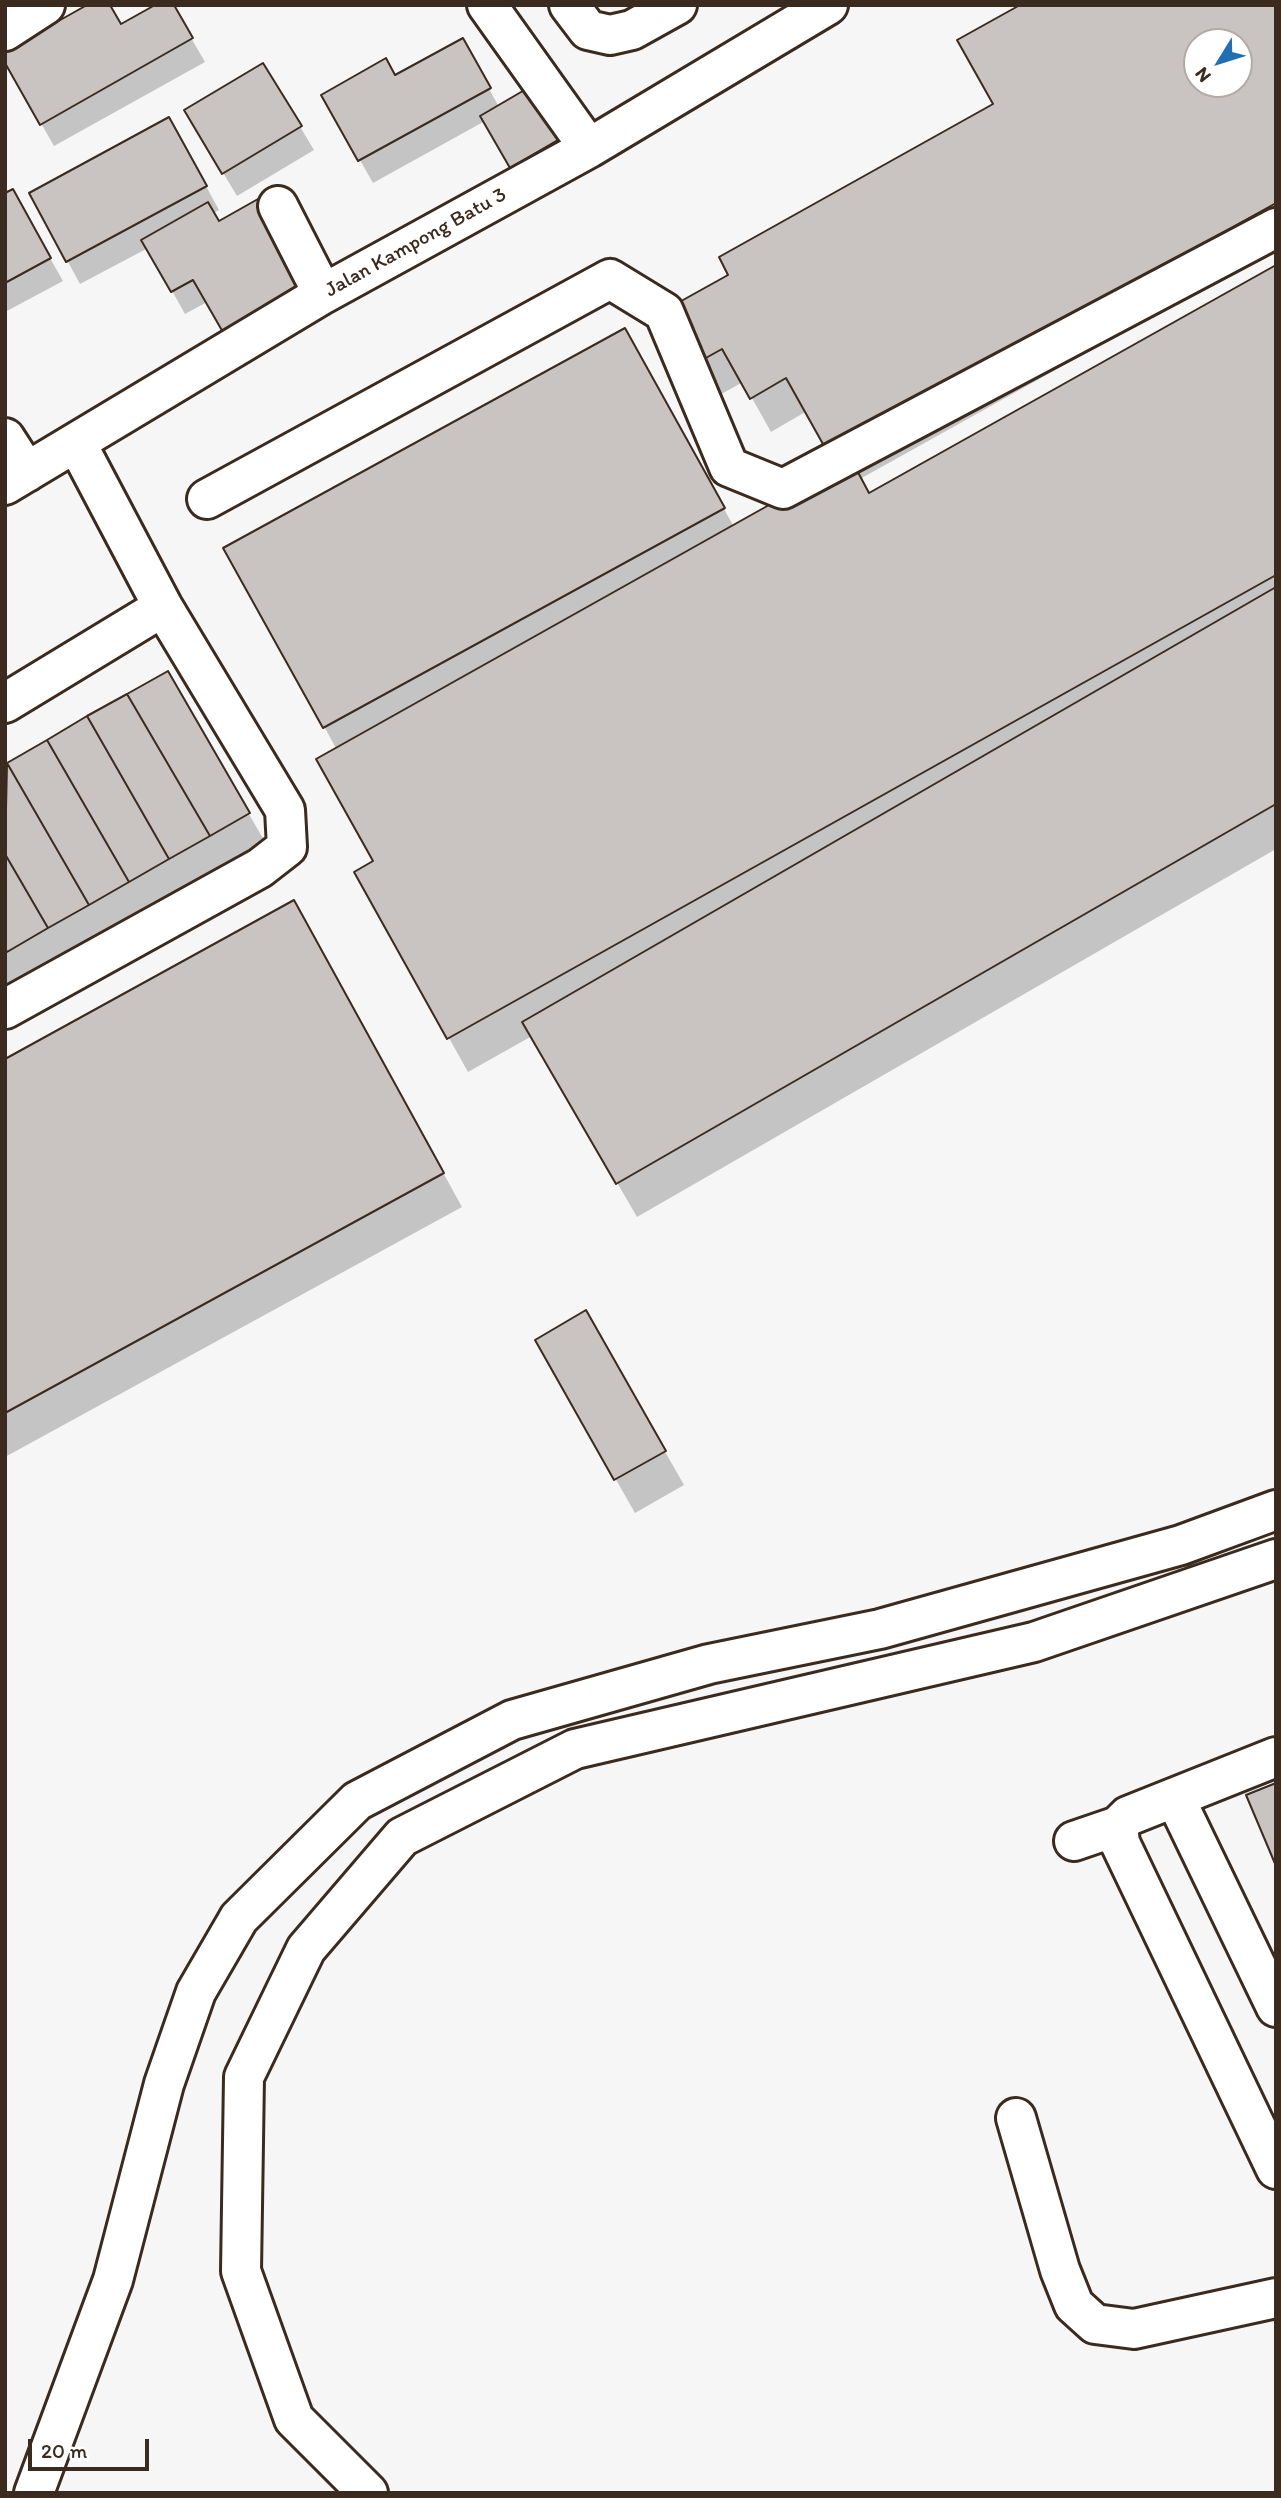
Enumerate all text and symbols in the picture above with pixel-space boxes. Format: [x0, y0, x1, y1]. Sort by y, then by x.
north arrow [1183, 28, 1253, 98]
text: N [1190, 63, 1216, 87]
street label: Jalan Kampong Batu 3 [321, 183, 511, 303]
scale bar [32, 2424, 152, 2468]
text: 20 m [41, 2438, 87, 2463]

